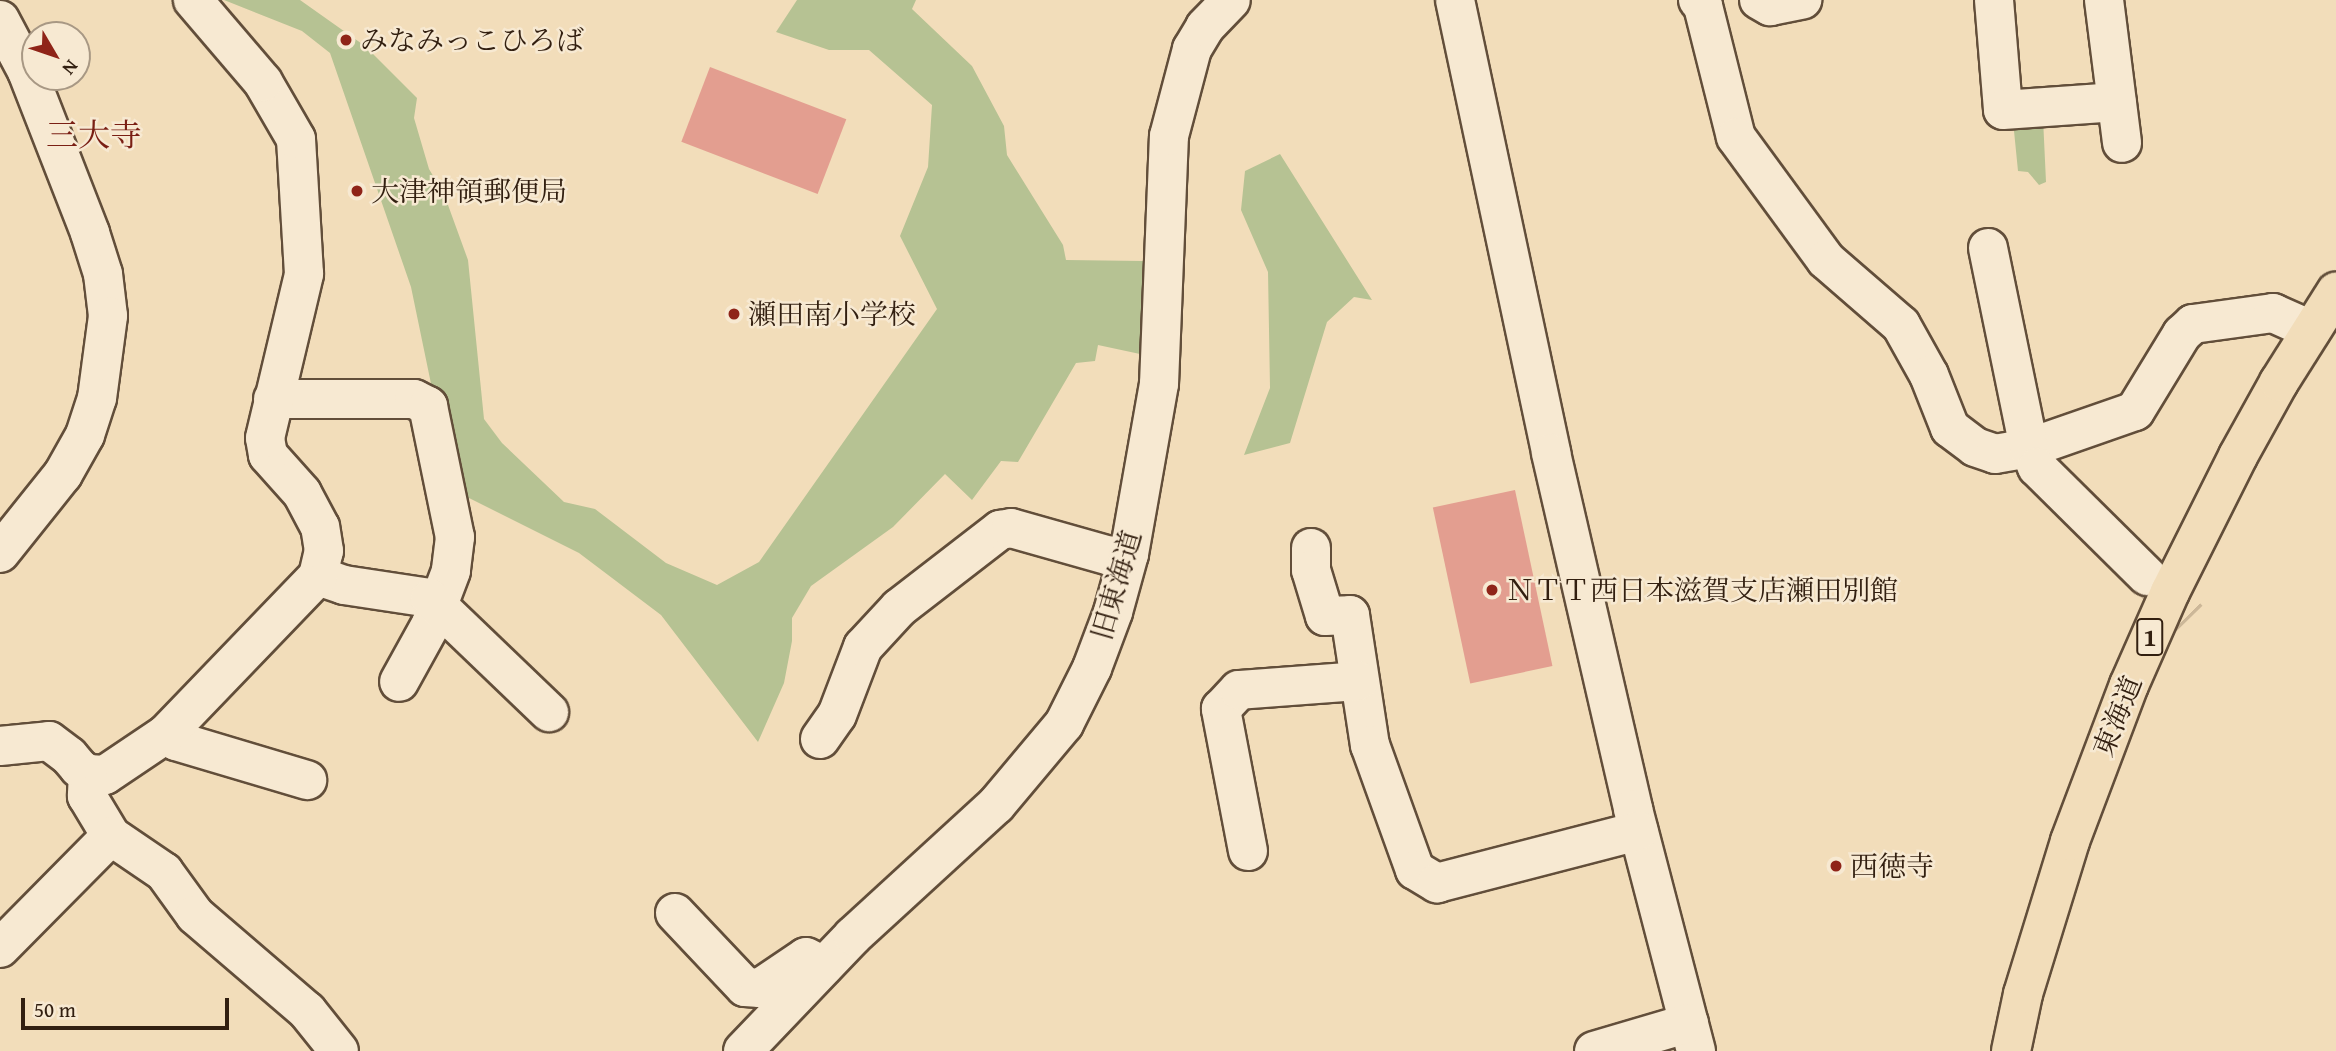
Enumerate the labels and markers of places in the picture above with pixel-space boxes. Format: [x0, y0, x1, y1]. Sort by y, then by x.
place label: みなみっこひろば [360, 23, 584, 57]
marker: みなみっこひろば [338, 32, 354, 48]
place label: 大津神領郵便局 [371, 174, 567, 208]
marker: 大津神領郵便局 [349, 183, 365, 199]
place label: 瀬田南小学校 [748, 297, 916, 331]
marker: 瀬田南小学校 [726, 306, 742, 322]
place label: ＮＴＴ西日本滋賀支店瀬田別館 [1506, 573, 1898, 607]
marker: ＮＴＴ西日本滋賀支店瀬田別館 [1484, 582, 1500, 598]
place label: 西徳寺 [1850, 849, 1934, 883]
marker: 西徳寺 [1828, 858, 1844, 874]

